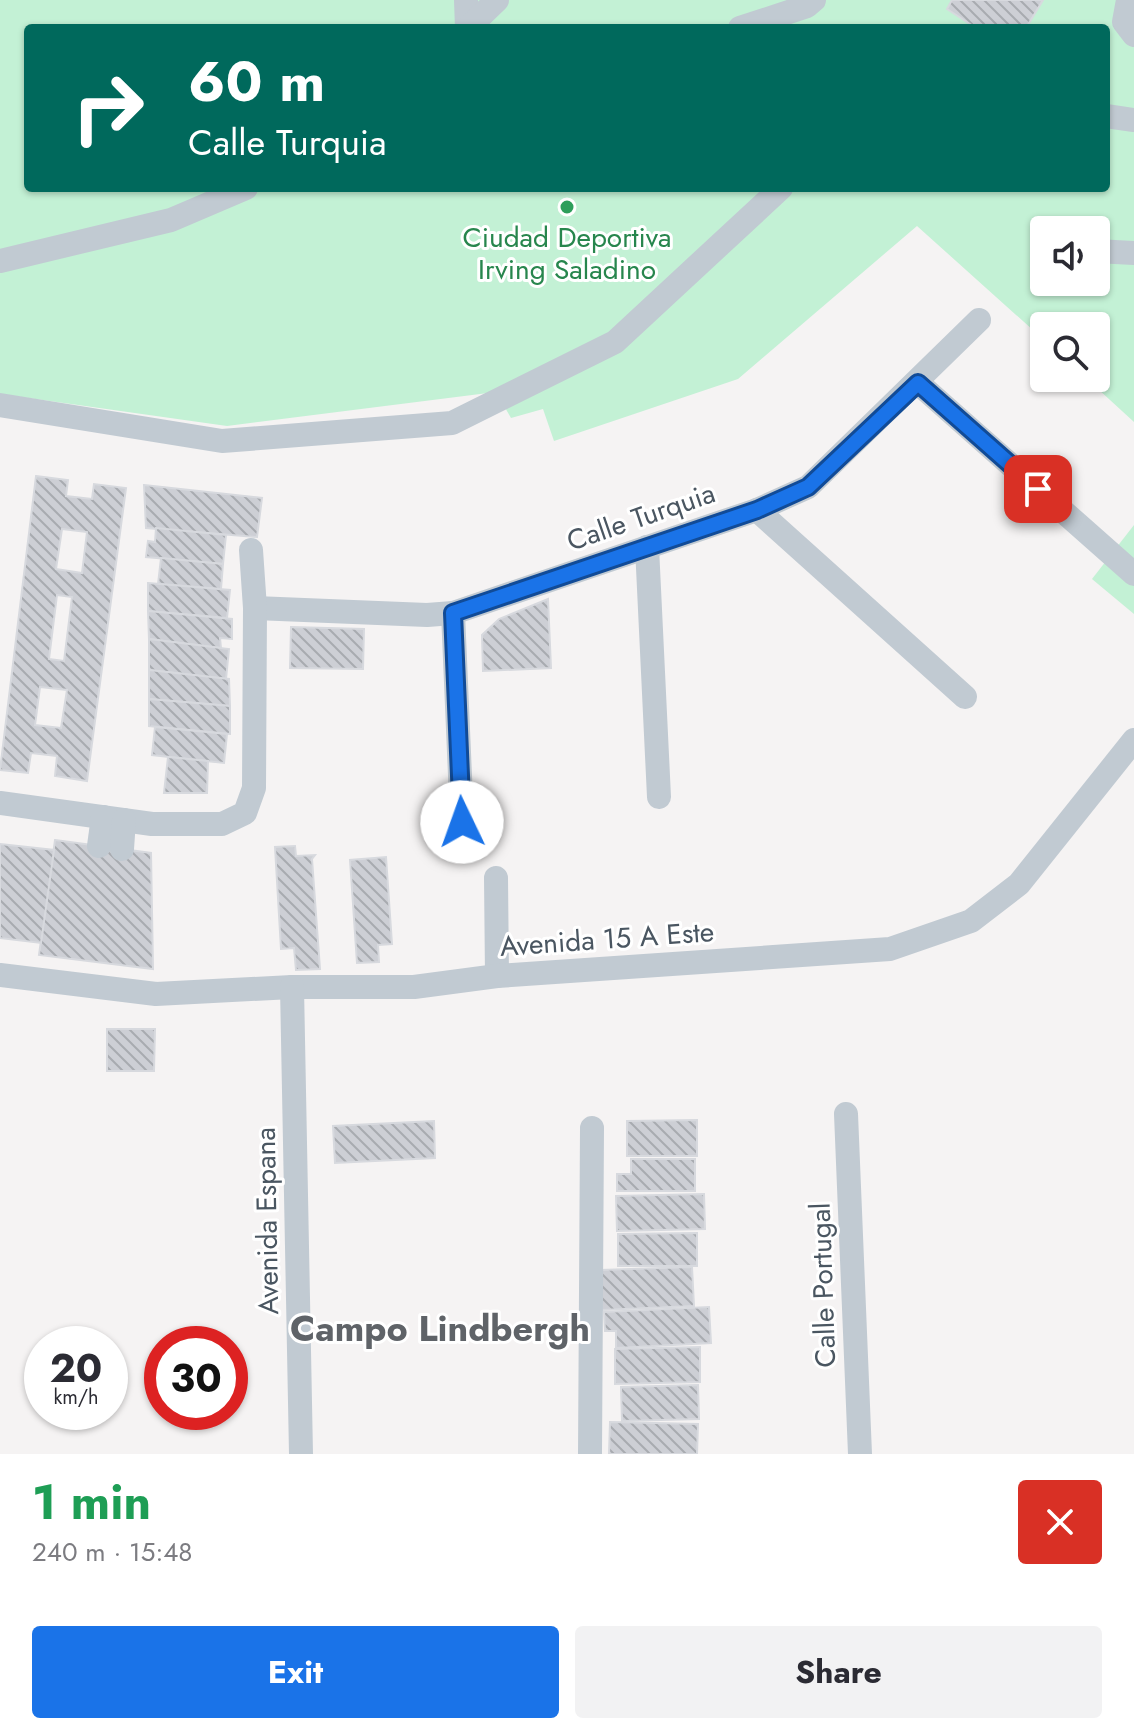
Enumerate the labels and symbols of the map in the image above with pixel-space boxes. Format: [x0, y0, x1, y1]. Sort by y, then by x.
marker: Ciudad Deportiva Irving Saladino [558, 198, 576, 216]
place label: Ciudad Deportiva Irving Saladino [462, 217, 672, 290]
pin [1004, 455, 1072, 523]
street label: Calle Turquia [561, 472, 721, 562]
position arrow [420, 780, 504, 864]
street label: Avenida 15 A Este [498, 911, 716, 967]
street label: Avenida Espana [245, 1127, 289, 1315]
street label: Calle Portugal [800, 1202, 846, 1368]
district label: Campo Lindbergh [290, 1302, 590, 1354]
speed limit sign: 30 [144, 1326, 248, 1430]

